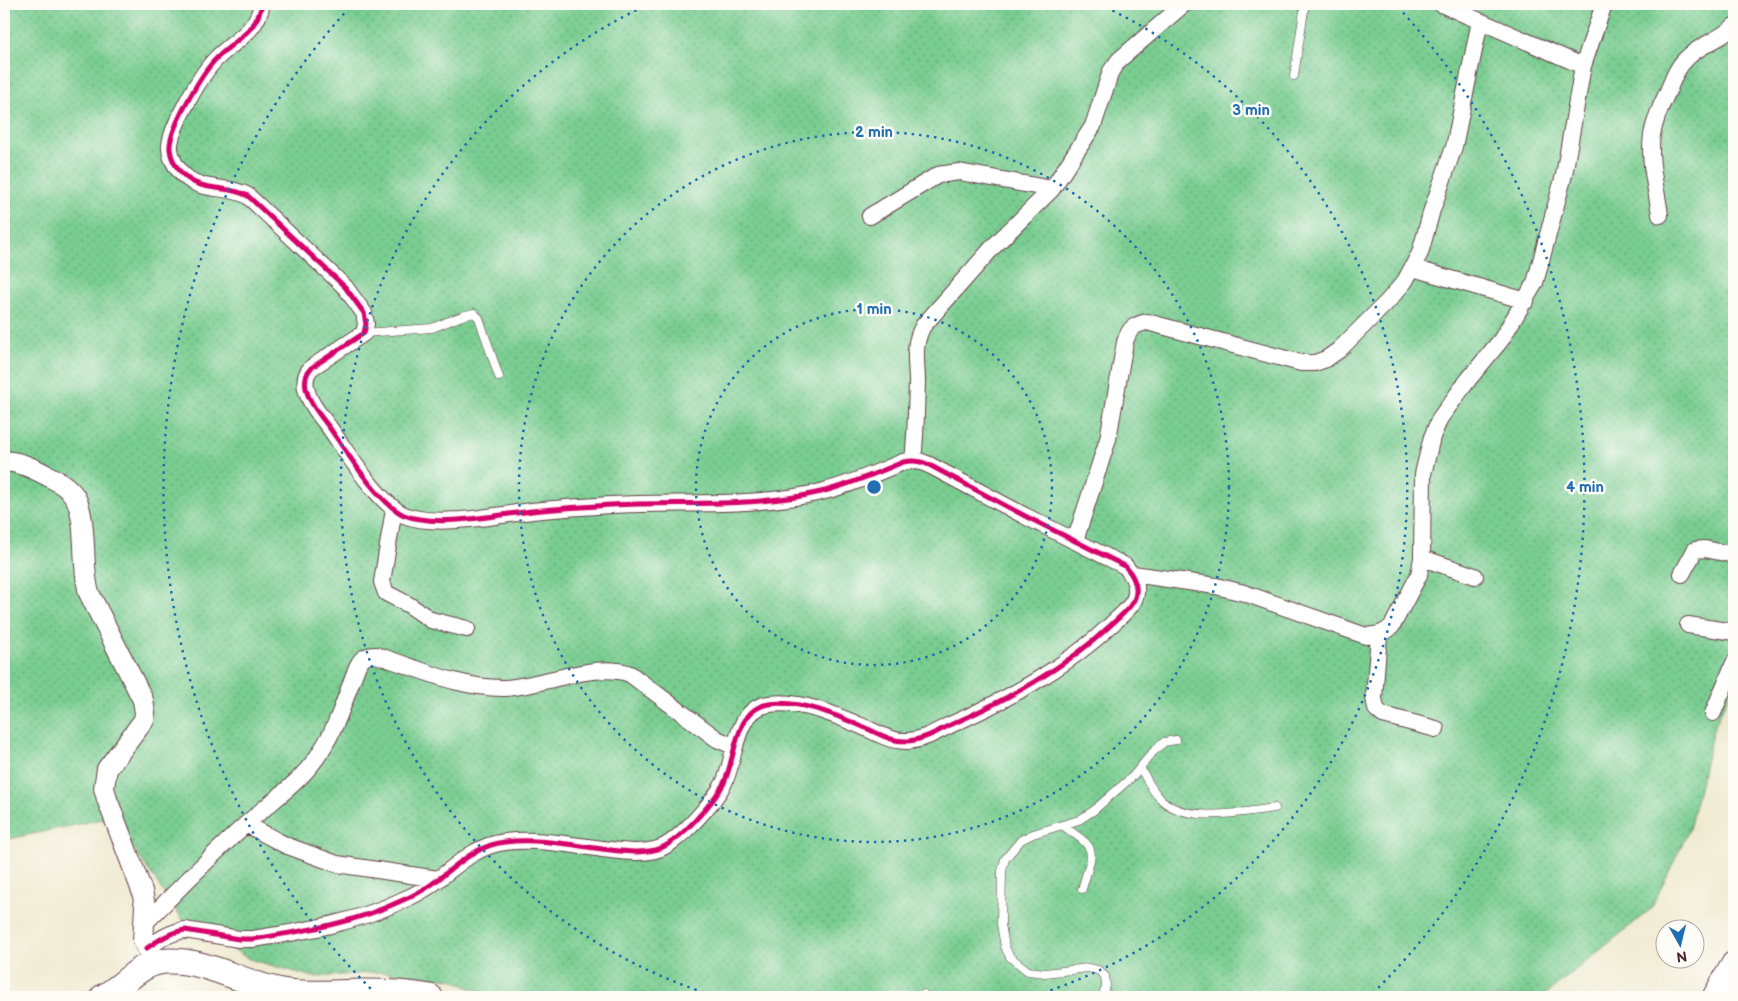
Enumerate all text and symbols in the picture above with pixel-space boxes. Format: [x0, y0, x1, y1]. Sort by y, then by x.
text: 3 min [1232, 101, 1270, 120]
text: 2 min [855, 123, 893, 142]
text: 1 min [856, 300, 892, 319]
centre of rings [865, 478, 883, 496]
text: 4 min [1566, 478, 1604, 497]
north arrow [1656, 918, 1706, 968]
text: N [1675, 947, 1688, 966]

